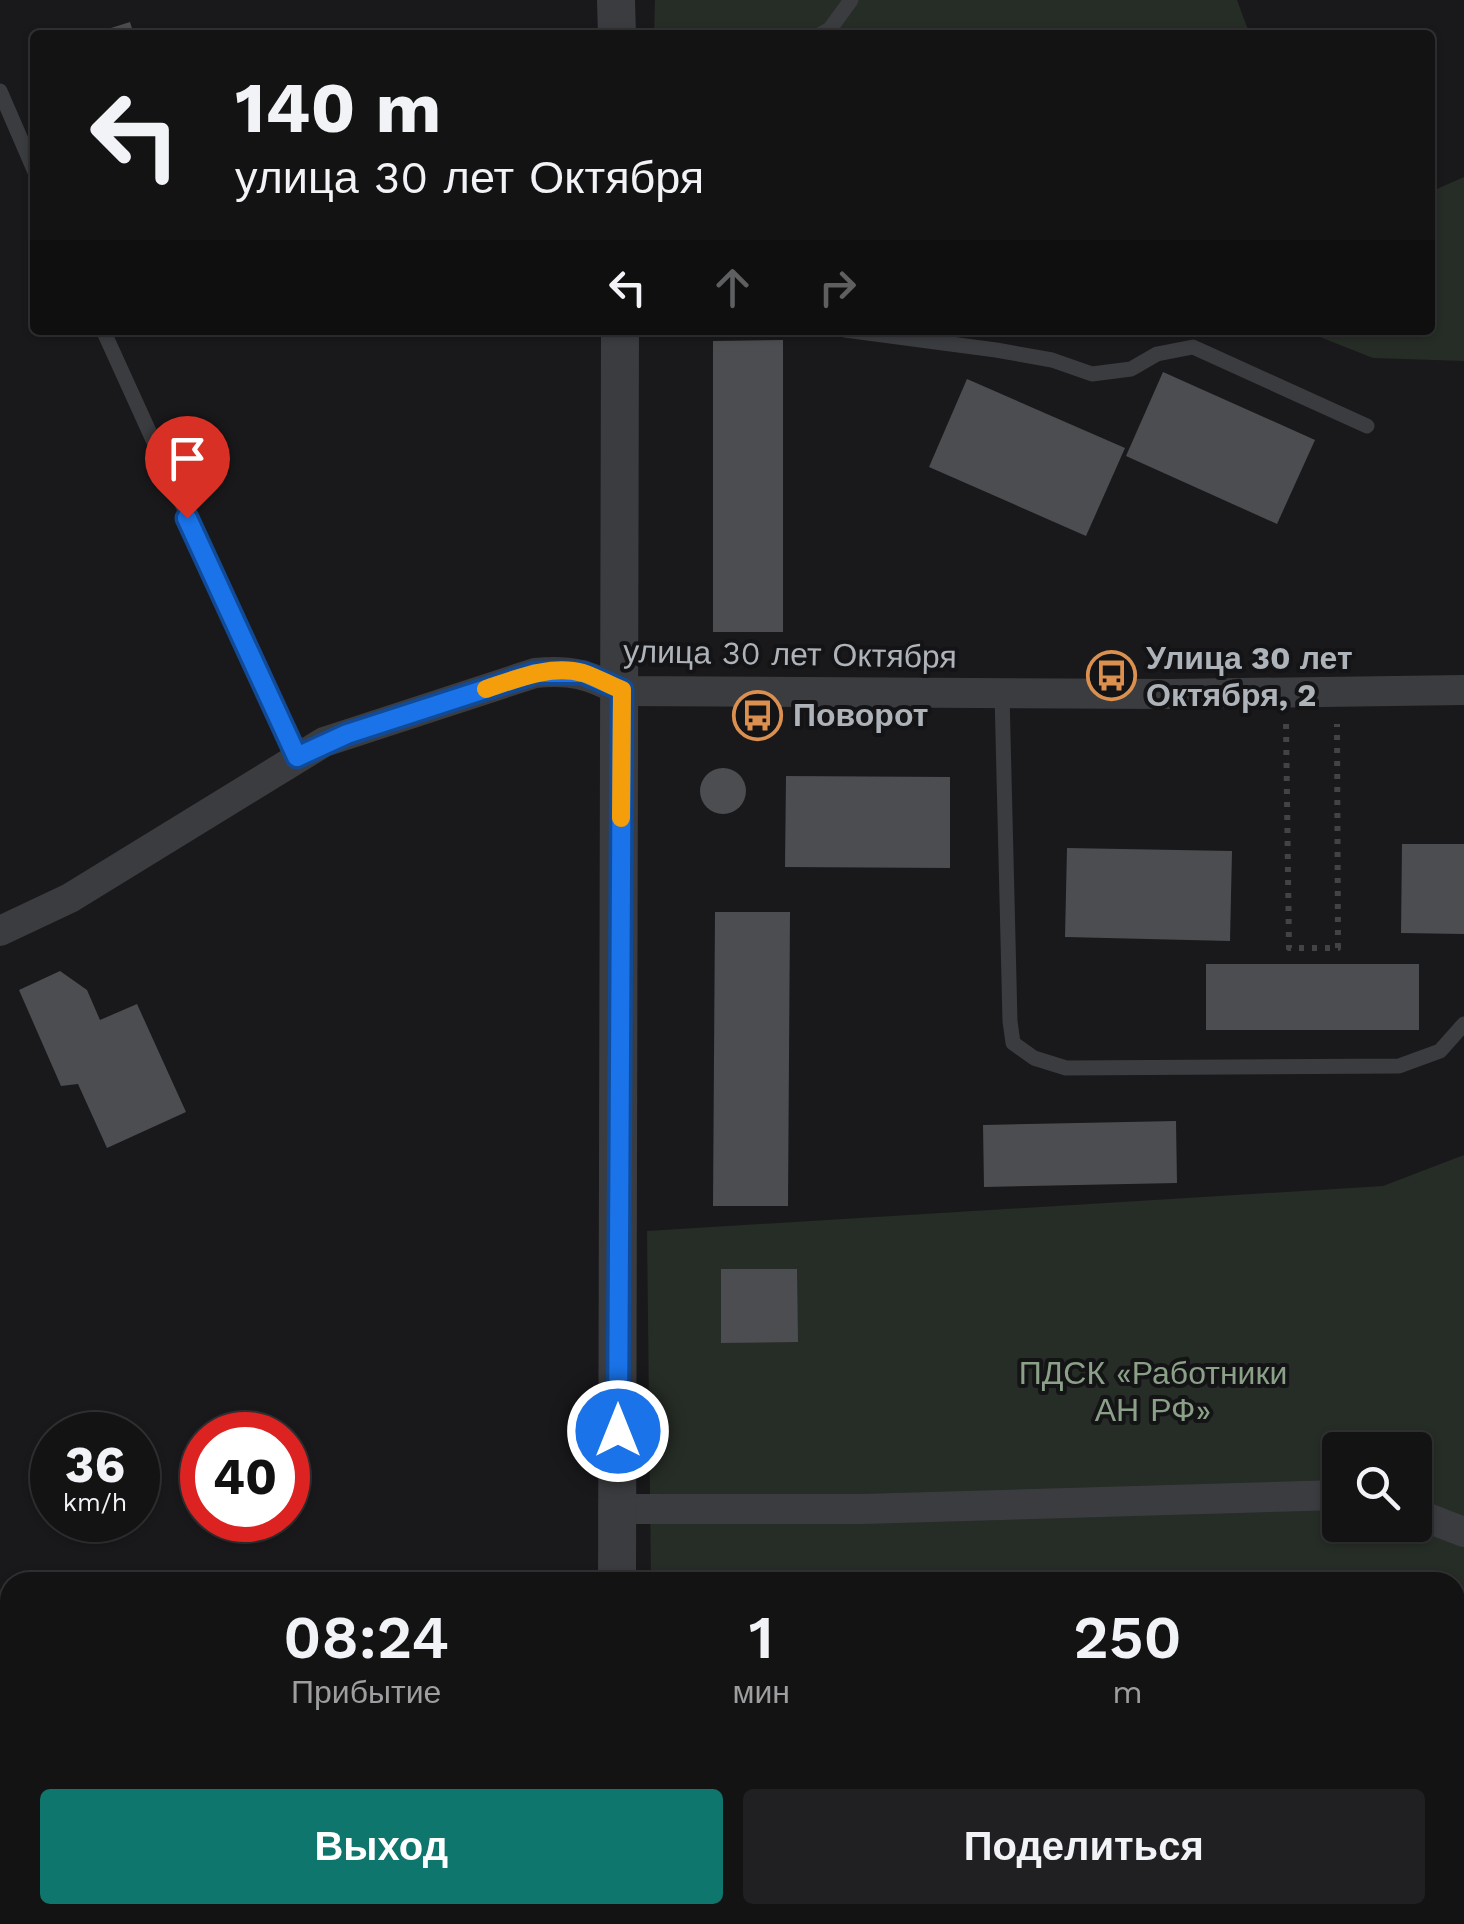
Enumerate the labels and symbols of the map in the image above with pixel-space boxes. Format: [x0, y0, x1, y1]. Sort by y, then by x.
pin [145, 416, 230, 519]
street label: улица 30 лет Октября [623, 632, 957, 676]
place label: Улица 30 лет Октября, 2 [1146, 639, 1353, 714]
bus stop icon: Улица 30 лет Октября, 2 [1085, 650, 1137, 702]
bus stop icon: Поворот [732, 689, 784, 741]
place label: Поворот [793, 696, 928, 734]
park label: ПДСК «Работники АН РФ» [1019, 1354, 1287, 1429]
position arrow [566, 1379, 670, 1483]
speed limit sign: 40 [180, 1412, 310, 1542]

